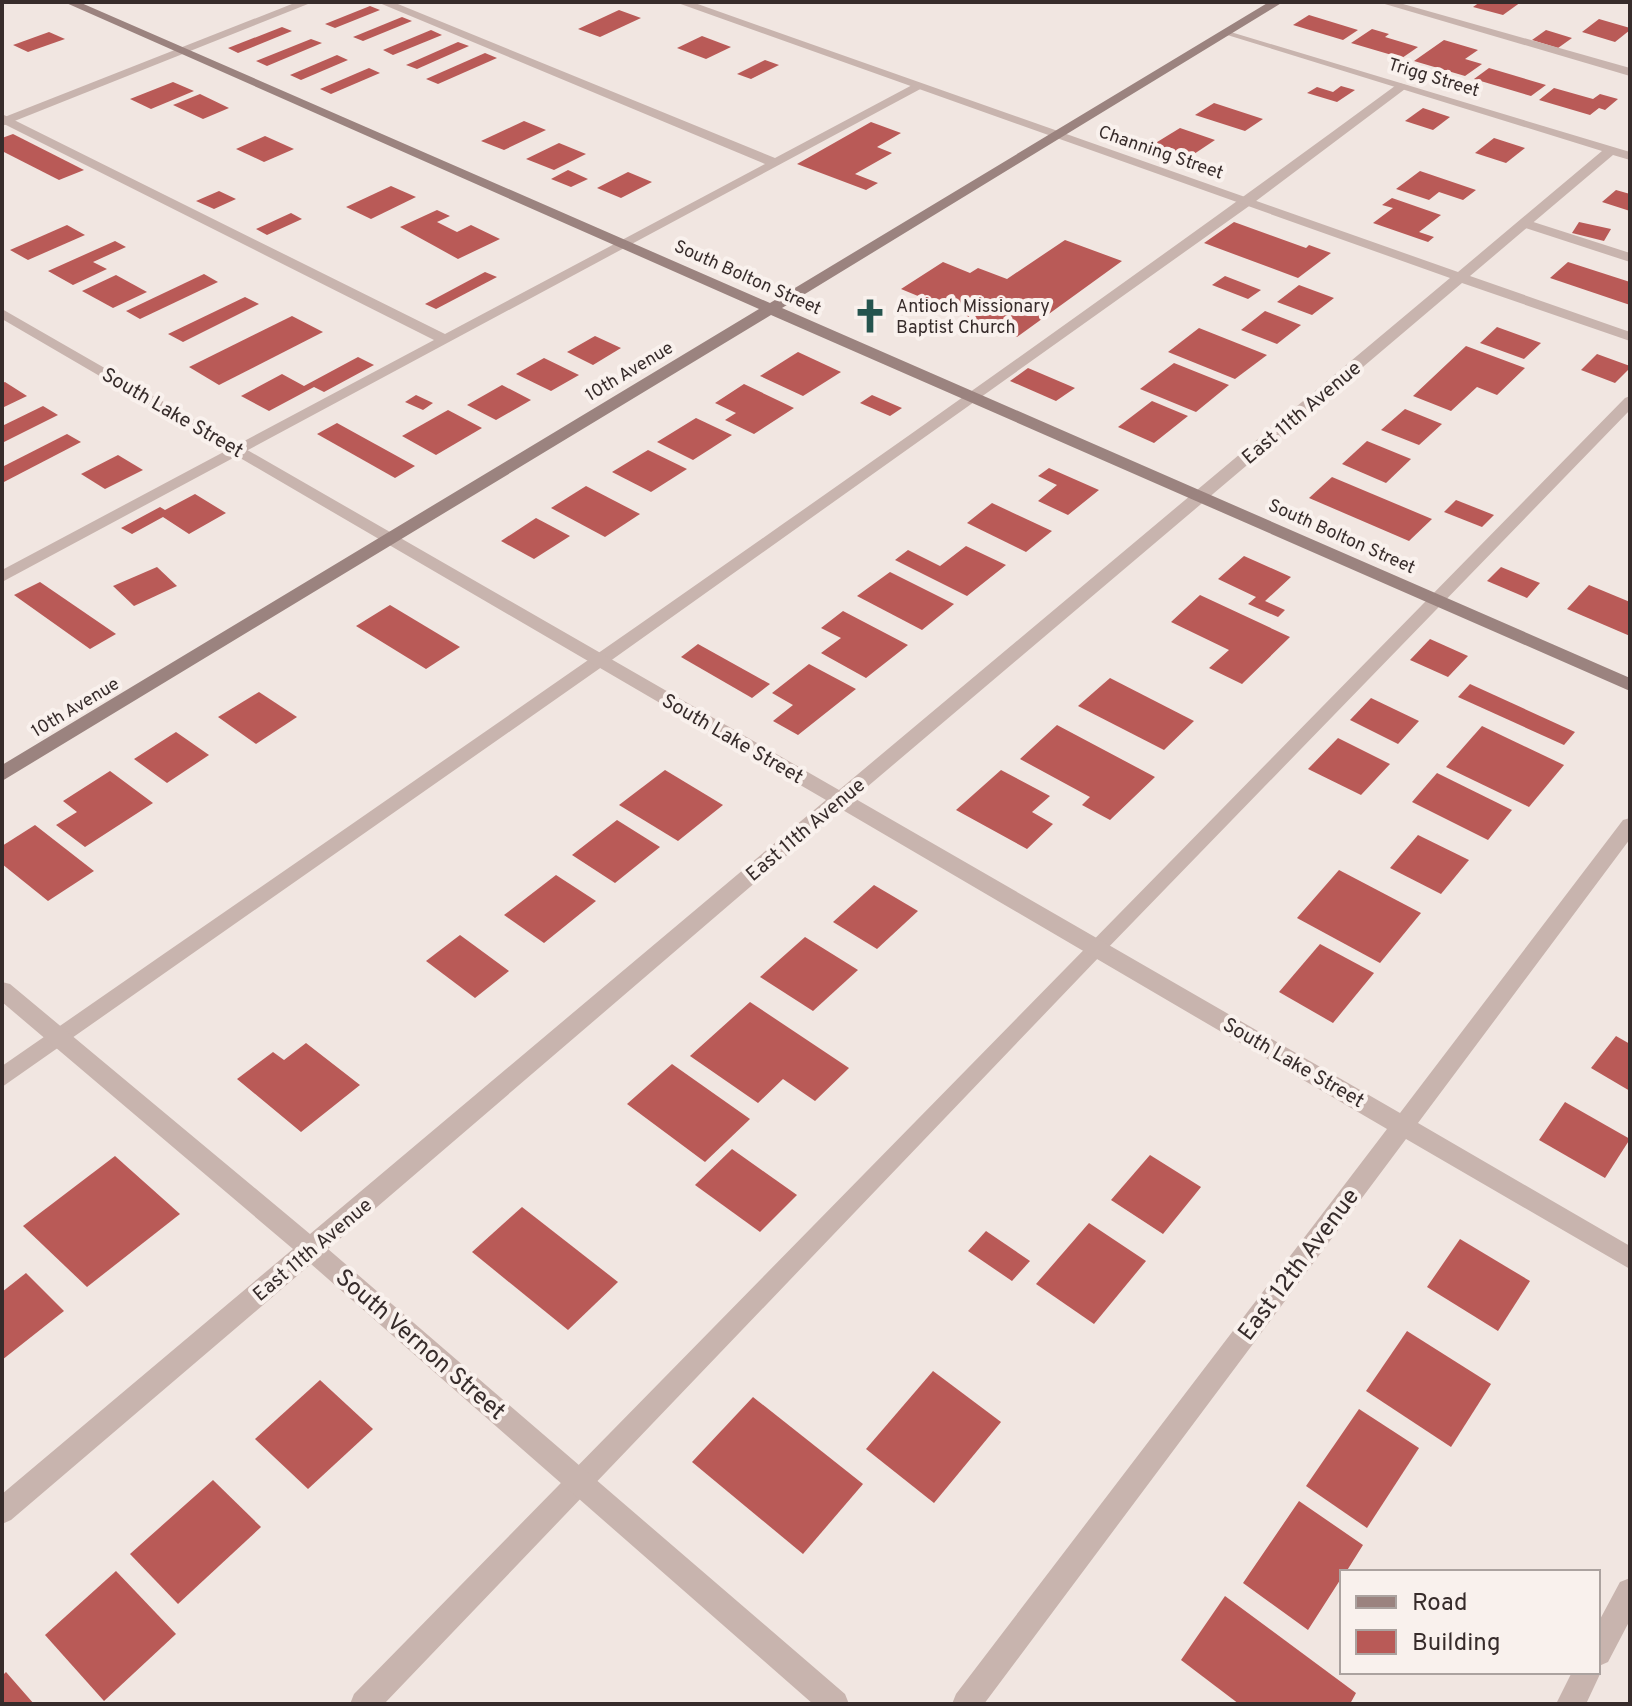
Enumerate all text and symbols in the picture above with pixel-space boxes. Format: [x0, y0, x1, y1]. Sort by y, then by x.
street label: Trigg Street [1385, 54, 1482, 103]
street label: Channing Street [1095, 121, 1226, 186]
street label: South Bolton Street [670, 236, 825, 321]
place label: Antioch Missionary Baptist Church [896, 296, 1050, 340]
church icon: Antioch Missionary Baptist Church [851, 297, 889, 335]
street label: 10th Avenue [582, 337, 678, 408]
street label: East 11th Avenue [1237, 356, 1367, 471]
street label: South Lake Street [96, 363, 248, 465]
street label: South Bolton Street [1264, 495, 1419, 580]
street label: 10th Avenue [28, 673, 124, 744]
street label: South Lake Street [656, 689, 808, 791]
street label: East 11th Avenue [741, 773, 871, 888]
street label: South Lake Street [1217, 1013, 1369, 1115]
street label: East 12th Avenue [1232, 1183, 1367, 1347]
street label: East 11th Avenue [248, 1193, 378, 1308]
street label: South Vernon Street [328, 1263, 511, 1428]
legend [1340, 1570, 1600, 1674]
text: Road [1412, 1589, 1468, 1619]
text: Building [1412, 1629, 1501, 1659]

